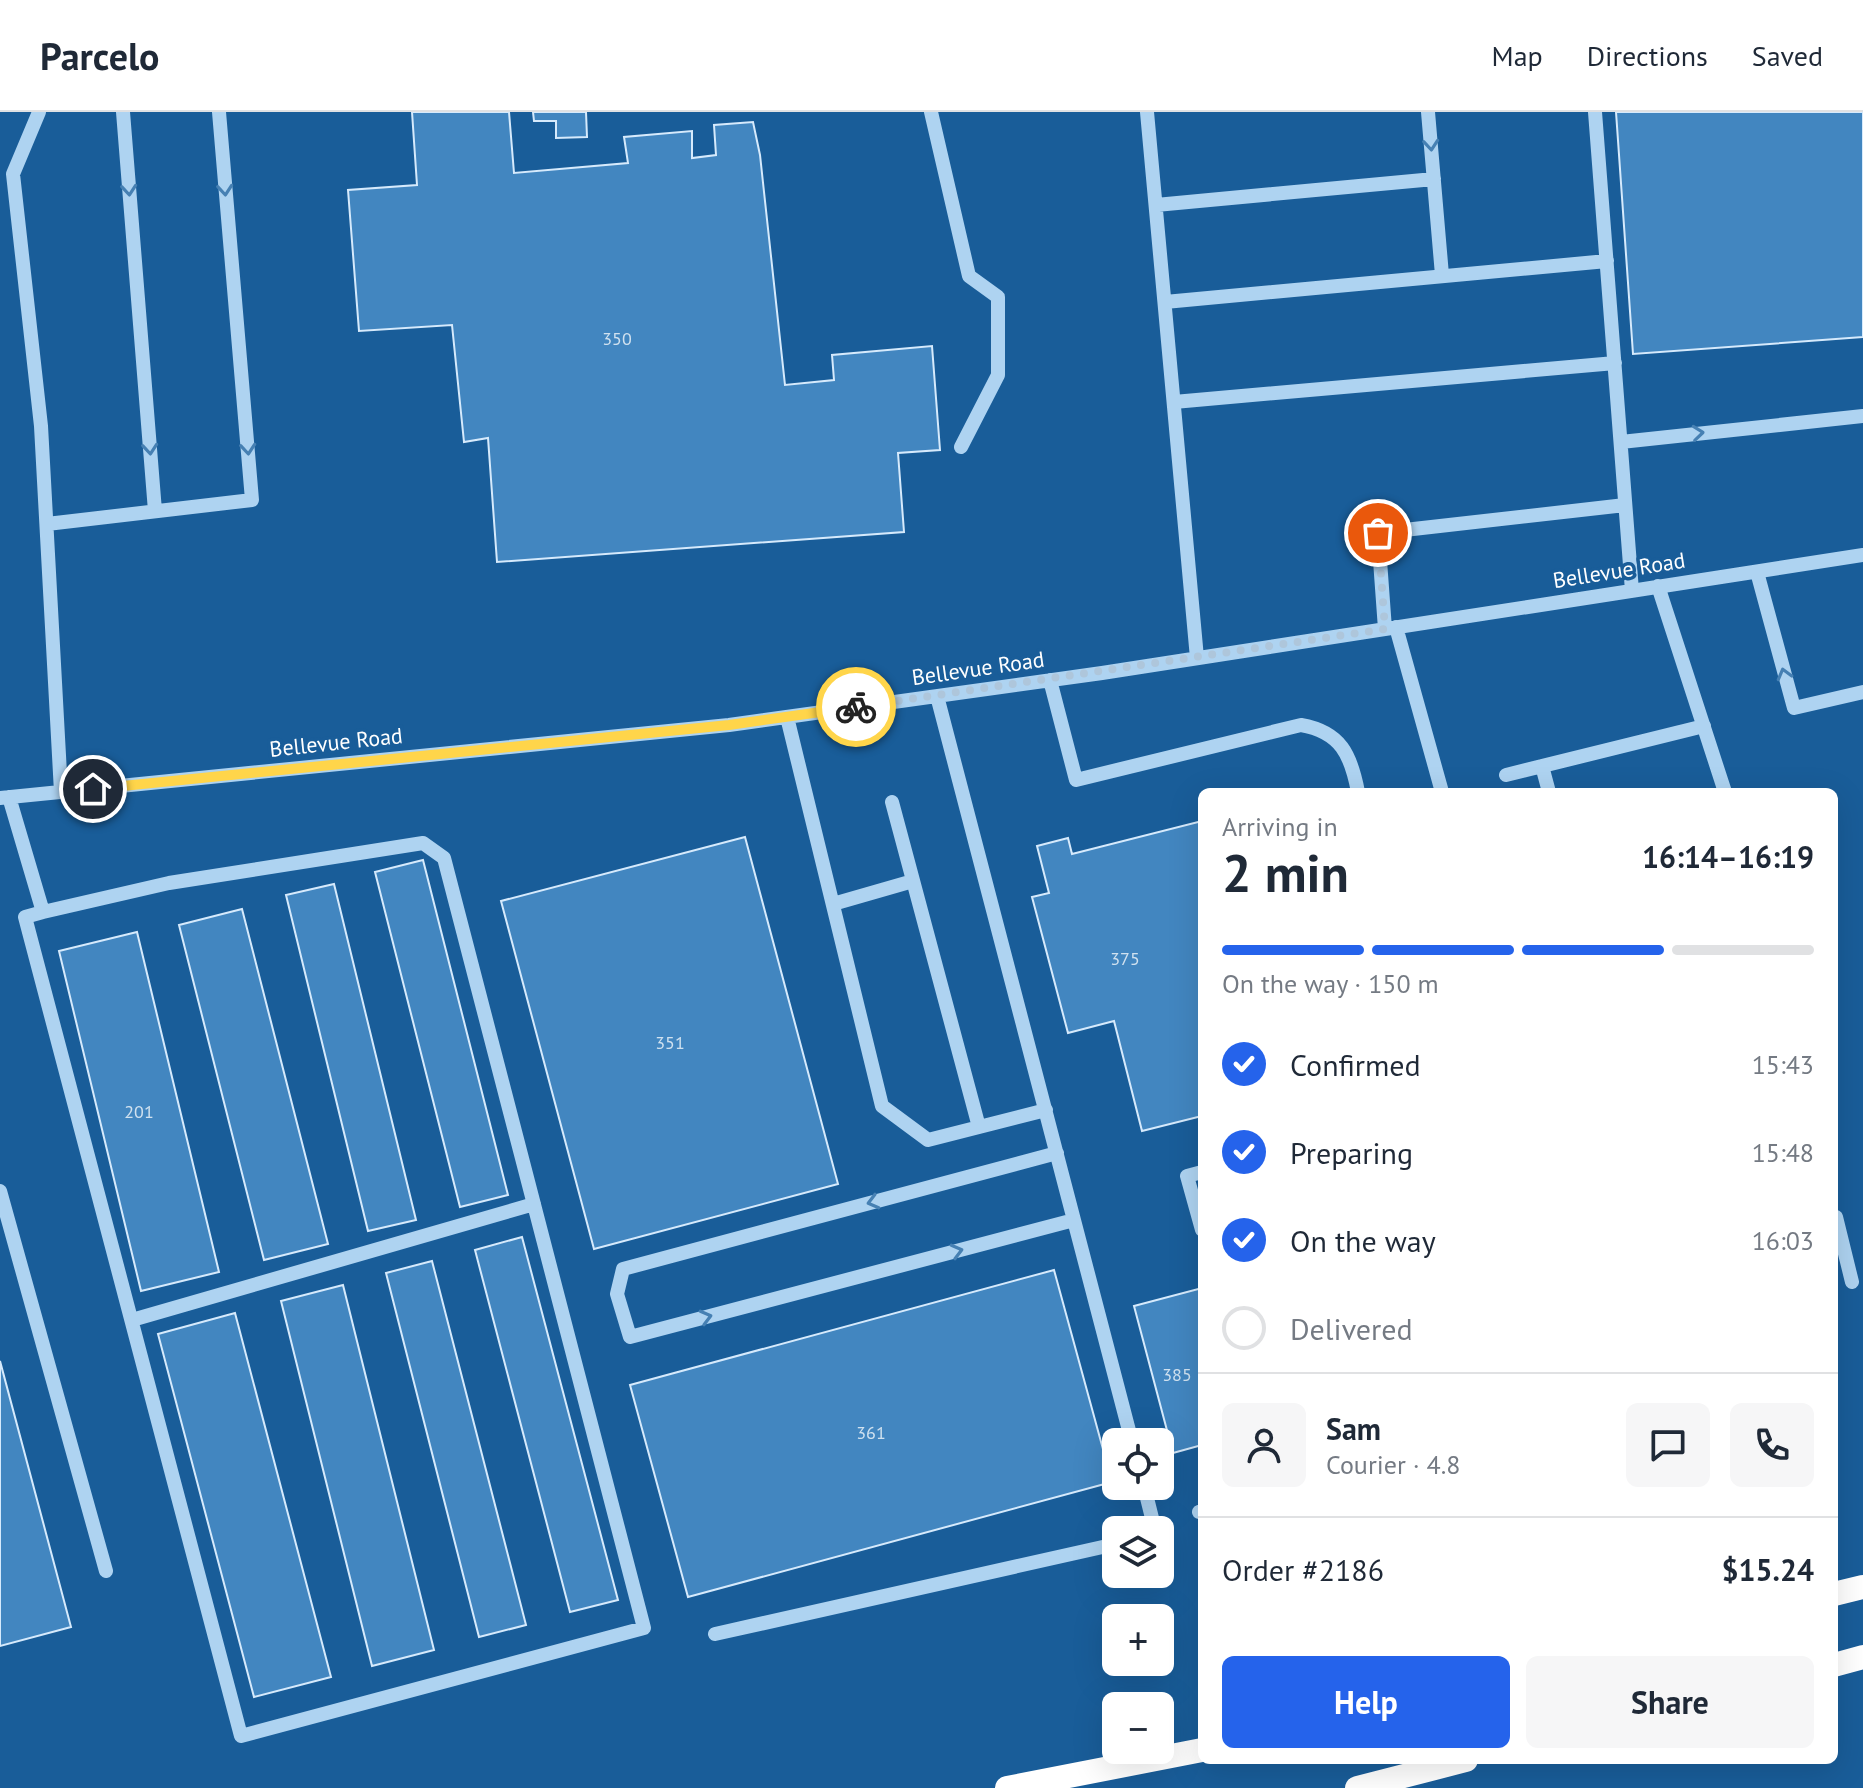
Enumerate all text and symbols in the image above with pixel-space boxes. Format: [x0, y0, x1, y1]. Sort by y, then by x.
text: Parcelo [40, 31, 160, 80]
text: Map [1492, 37, 1543, 74]
text: Directions [1587, 37, 1708, 74]
text: Saved [1752, 37, 1823, 74]
one-way arrow [1422, 139, 1439, 152]
one-way arrow [120, 184, 137, 197]
one-way arrow [216, 184, 233, 197]
house number: 350 [602, 327, 632, 350]
one-way arrow [1692, 425, 1705, 442]
one-way arrow [141, 443, 158, 456]
one-way arrow [239, 443, 256, 456]
pin [1344, 499, 1412, 567]
icon: bag [1356, 511, 1400, 555]
street label: Bellevue Road [1551, 546, 1687, 594]
street label: Bellevue Road [910, 645, 1046, 691]
courier [816, 667, 896, 747]
one-way arrow [1777, 668, 1794, 682]
icon: bike [834, 685, 878, 729]
street label: Bellevue Road [268, 721, 404, 763]
pin [59, 755, 127, 823]
icon: home [71, 767, 115, 811]
text: Arriving in [1222, 810, 1338, 843]
text: 16:14–16:19 [1642, 837, 1814, 876]
text: 2 min [1222, 839, 1349, 906]
house number: 375 [1110, 947, 1140, 970]
text: On the way · 150 m [1222, 967, 1439, 1000]
house number: 351 [655, 1031, 685, 1054]
icon: check [1222, 1042, 1266, 1086]
text: Confirmed [1290, 1045, 1421, 1084]
text: 15:43 [1752, 1048, 1814, 1081]
house number: 201 [124, 1100, 154, 1123]
icon: check [1222, 1130, 1266, 1174]
text: Preparing [1290, 1133, 1413, 1172]
text: 15:48 [1752, 1136, 1814, 1169]
one-way arrow [867, 1193, 880, 1209]
icon: check [1222, 1218, 1266, 1262]
text: On the way [1290, 1221, 1436, 1260]
text: 16:03 [1752, 1224, 1814, 1257]
one-way arrow [950, 1243, 964, 1260]
text: Delivered [1290, 1309, 1413, 1348]
one-way arrow [698, 1310, 712, 1327]
house number: 385 [1162, 1363, 1192, 1386]
button: person [1222, 1403, 1306, 1487]
button: chat [1626, 1403, 1710, 1487]
button: phone [1730, 1403, 1814, 1487]
text: Sam [1326, 1409, 1381, 1448]
house number: 361 [856, 1421, 886, 1444]
map controls [1102, 1428, 1174, 1764]
button: locate [1102, 1428, 1174, 1500]
text: Courier · 4.8 [1326, 1448, 1460, 1481]
button: layers [1102, 1516, 1174, 1588]
text: Order #2186 [1222, 1550, 1384, 1589]
text: $15.24 [1722, 1550, 1814, 1589]
button: + [1102, 1604, 1174, 1676]
button: Help [1222, 1656, 1510, 1748]
button: Share [1526, 1656, 1814, 1748]
button: − [1102, 1692, 1174, 1764]

